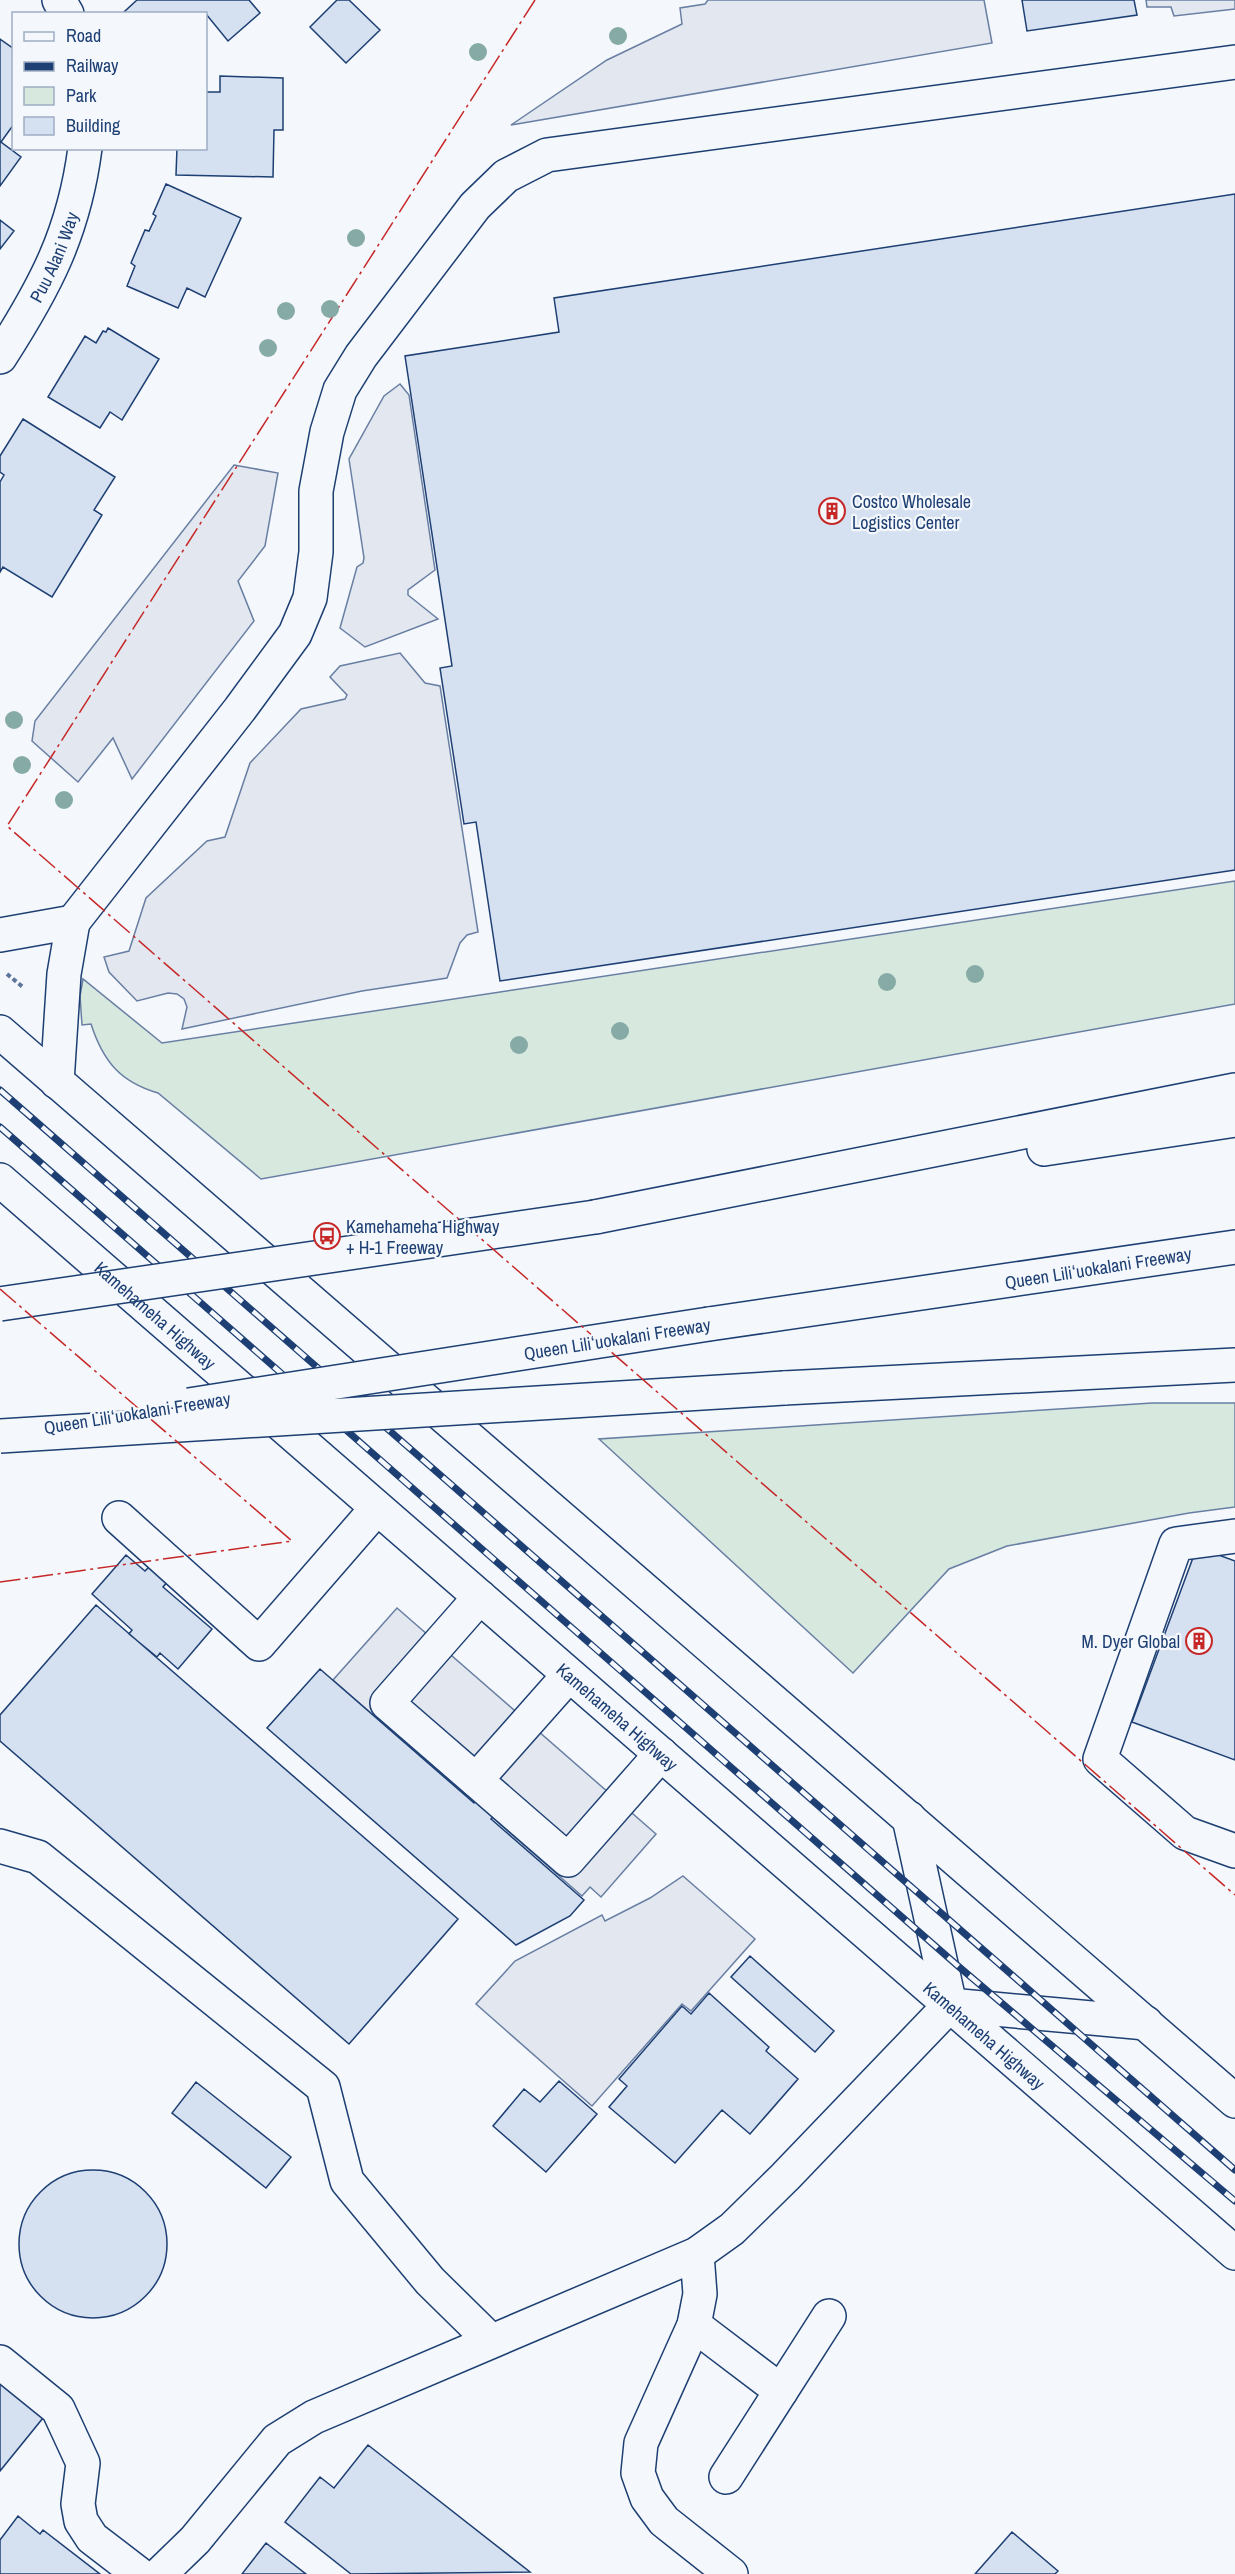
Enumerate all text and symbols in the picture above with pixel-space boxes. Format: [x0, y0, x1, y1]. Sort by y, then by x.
legend [12, 12, 207, 150]
text: Road [66, 23, 101, 48]
text: Railway [66, 53, 119, 78]
text: Park [66, 83, 97, 108]
text: Building [66, 113, 121, 138]
street label: Puu Alani Way [23, 208, 84, 307]
place label: Costco Wholesale Logistics Center [852, 489, 971, 535]
building icon: Costco Wholesale Logistics Center [817, 496, 847, 526]
place label: Kamehameha Highway + H-1 Freeway [346, 1214, 500, 1260]
bus stop icon: Kamehameha Highway + H-1 Freeway [312, 1221, 342, 1251]
street label: Queen Liliʻuokalani Freeway [1003, 1241, 1194, 1295]
street label: Kamehameha Highway [89, 1255, 222, 1375]
street label: Queen Liliʻuokalani Freeway [522, 1312, 713, 1366]
street label: Queen Liliʻuokalani Freeway [42, 1386, 233, 1440]
building icon: M. Dyer Global [1184, 1626, 1214, 1656]
place label: M. Dyer Global [1082, 1629, 1180, 1654]
street label: Kamehameha Highway [551, 1657, 684, 1777]
street label: Kamehameha Highway [918, 1975, 1051, 2095]

